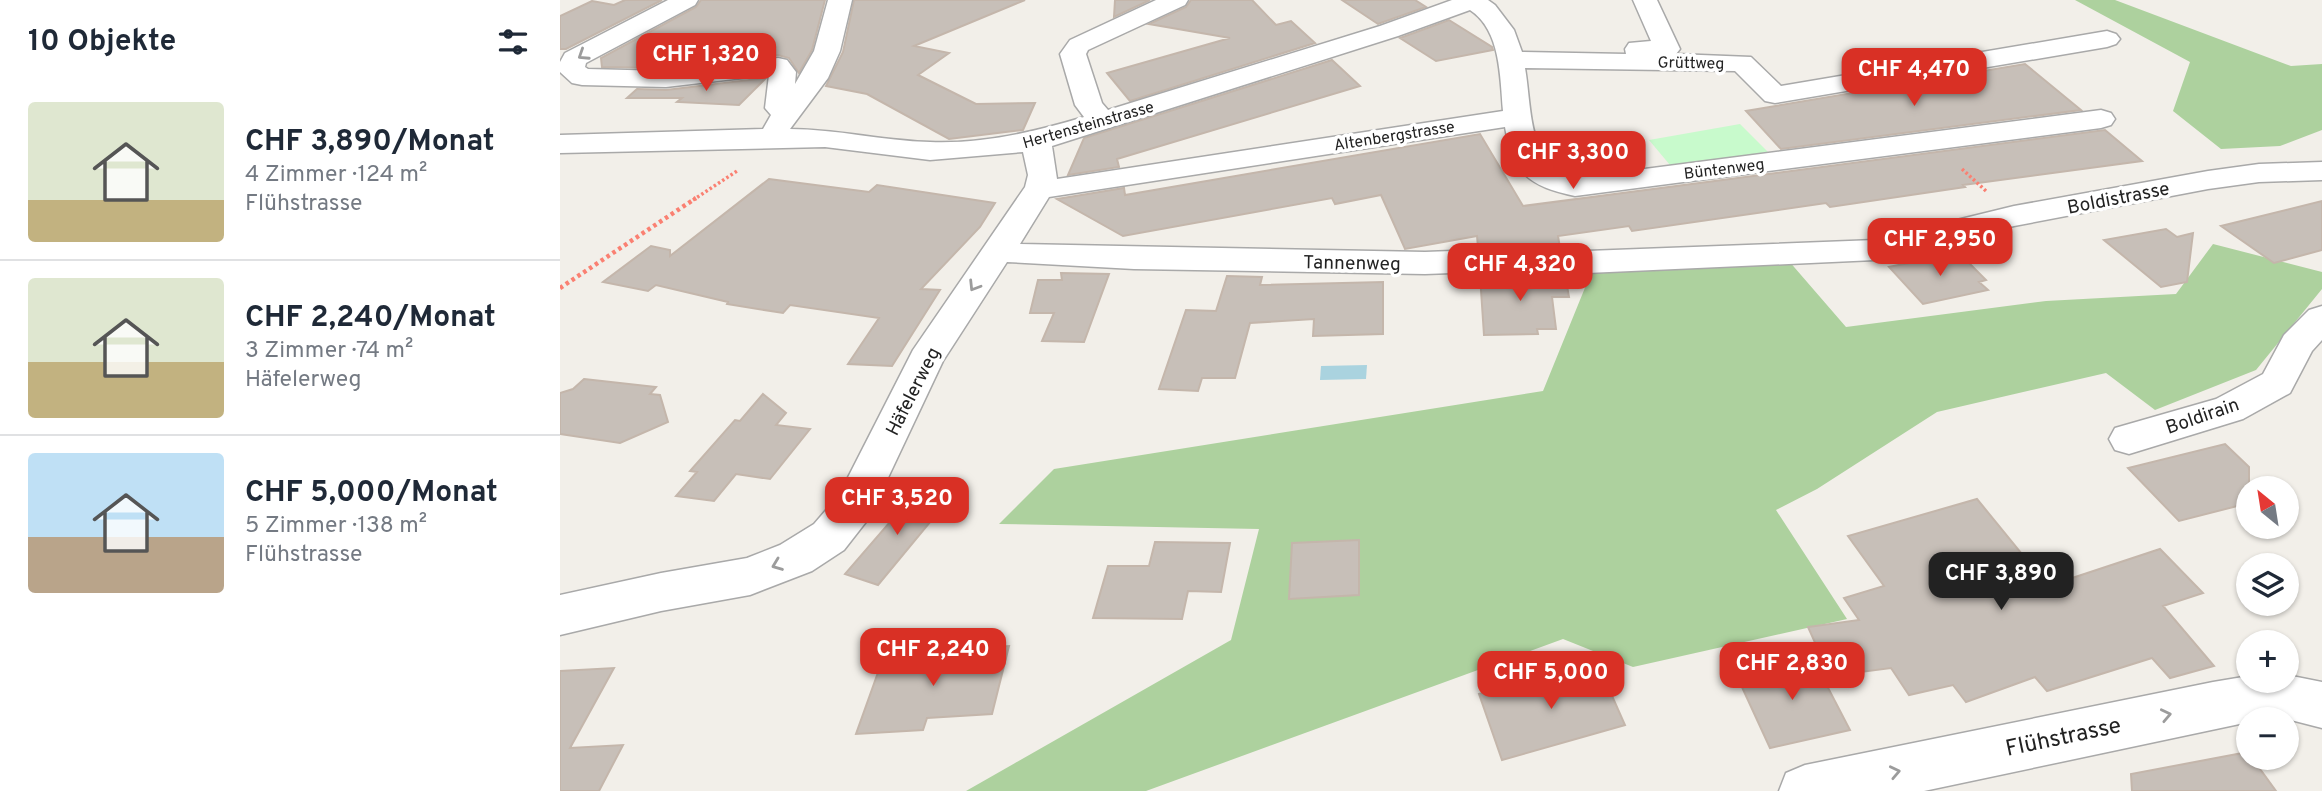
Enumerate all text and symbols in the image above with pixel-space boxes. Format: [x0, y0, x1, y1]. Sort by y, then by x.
icon: filters [494, 23, 532, 61]
text: 10 Objekte [28, 24, 176, 61]
pin: CHF 1,320 [626, 34, 786, 93]
text: CHF 1,320 [652, 41, 760, 70]
one-way arrow [578, 46, 591, 59]
pin: CHF 4,470 [1834, 48, 1994, 108]
street label: Grüttweg [1657, 53, 1725, 75]
text: CHF 4,470 [1858, 56, 1970, 85]
street label: Hertensteinstrasse [1021, 98, 1156, 154]
street label: Altenbergstrasse [1332, 118, 1456, 156]
text: CHF 3,890/Monat [245, 124, 494, 161]
icon: home [84, 130, 168, 214]
pin: CHF 3,300 [1493, 132, 1653, 191]
text: CHF 3,300 [1517, 139, 1629, 168]
street label: Büntenweg [1683, 155, 1766, 185]
text: 4 Zimmer · 124 m² [245, 161, 427, 190]
street label: Boldistrasse [2065, 177, 2172, 221]
text: Flühstrasse [245, 190, 362, 219]
pin: CHF 2,950 [1860, 218, 2020, 278]
text: CHF 2,950 [1883, 226, 1997, 255]
pin: CHF 4,320 [1440, 244, 1600, 303]
street label: Tannenweg [1303, 251, 1401, 277]
text: CHF 4,320 [1464, 251, 1576, 280]
one-way arrow [969, 279, 982, 292]
text: CHF 2,240/Monat [245, 300, 496, 337]
icon: home [84, 306, 168, 390]
text: 3 Zimmer · 74 m² [245, 337, 413, 366]
street label: Häfelerweg [881, 344, 946, 440]
text: Häfelerweg [245, 366, 362, 395]
street label: Boldirain [2163, 393, 2243, 441]
text: CHF 5,000/Monat [245, 475, 498, 512]
north arrow [2236, 476, 2300, 539]
map controls [2236, 476, 2299, 770]
pin: CHF 3,520 [817, 477, 977, 537]
icon: home [84, 481, 168, 565]
text: CHF 3,520 [841, 485, 953, 514]
text: 5 Zimmer · 138 m² [245, 512, 427, 541]
text: Flühstrasse [245, 541, 362, 570]
pin: CHF 3,890 [1921, 552, 2081, 612]
button: layers [2236, 553, 2299, 616]
one-way arrow [772, 557, 784, 571]
text: CHF 3,890 [1945, 560, 2057, 589]
pin: CHF 2,240 [853, 628, 1013, 688]
button: + [2236, 630, 2299, 693]
text: CHF 2,240 [876, 636, 990, 665]
pin: CHF 2,830 [1712, 642, 1872, 702]
text: CHF 2,830 [1736, 650, 1848, 679]
pin: CHF 5,000 [1471, 652, 1631, 711]
text: CHF 5,000 [1493, 659, 1609, 688]
button: − [2236, 707, 2299, 770]
one-way arrow [2160, 708, 2172, 723]
street label: Flühstrasse [2003, 712, 2124, 765]
one-way arrow [1889, 765, 1901, 780]

